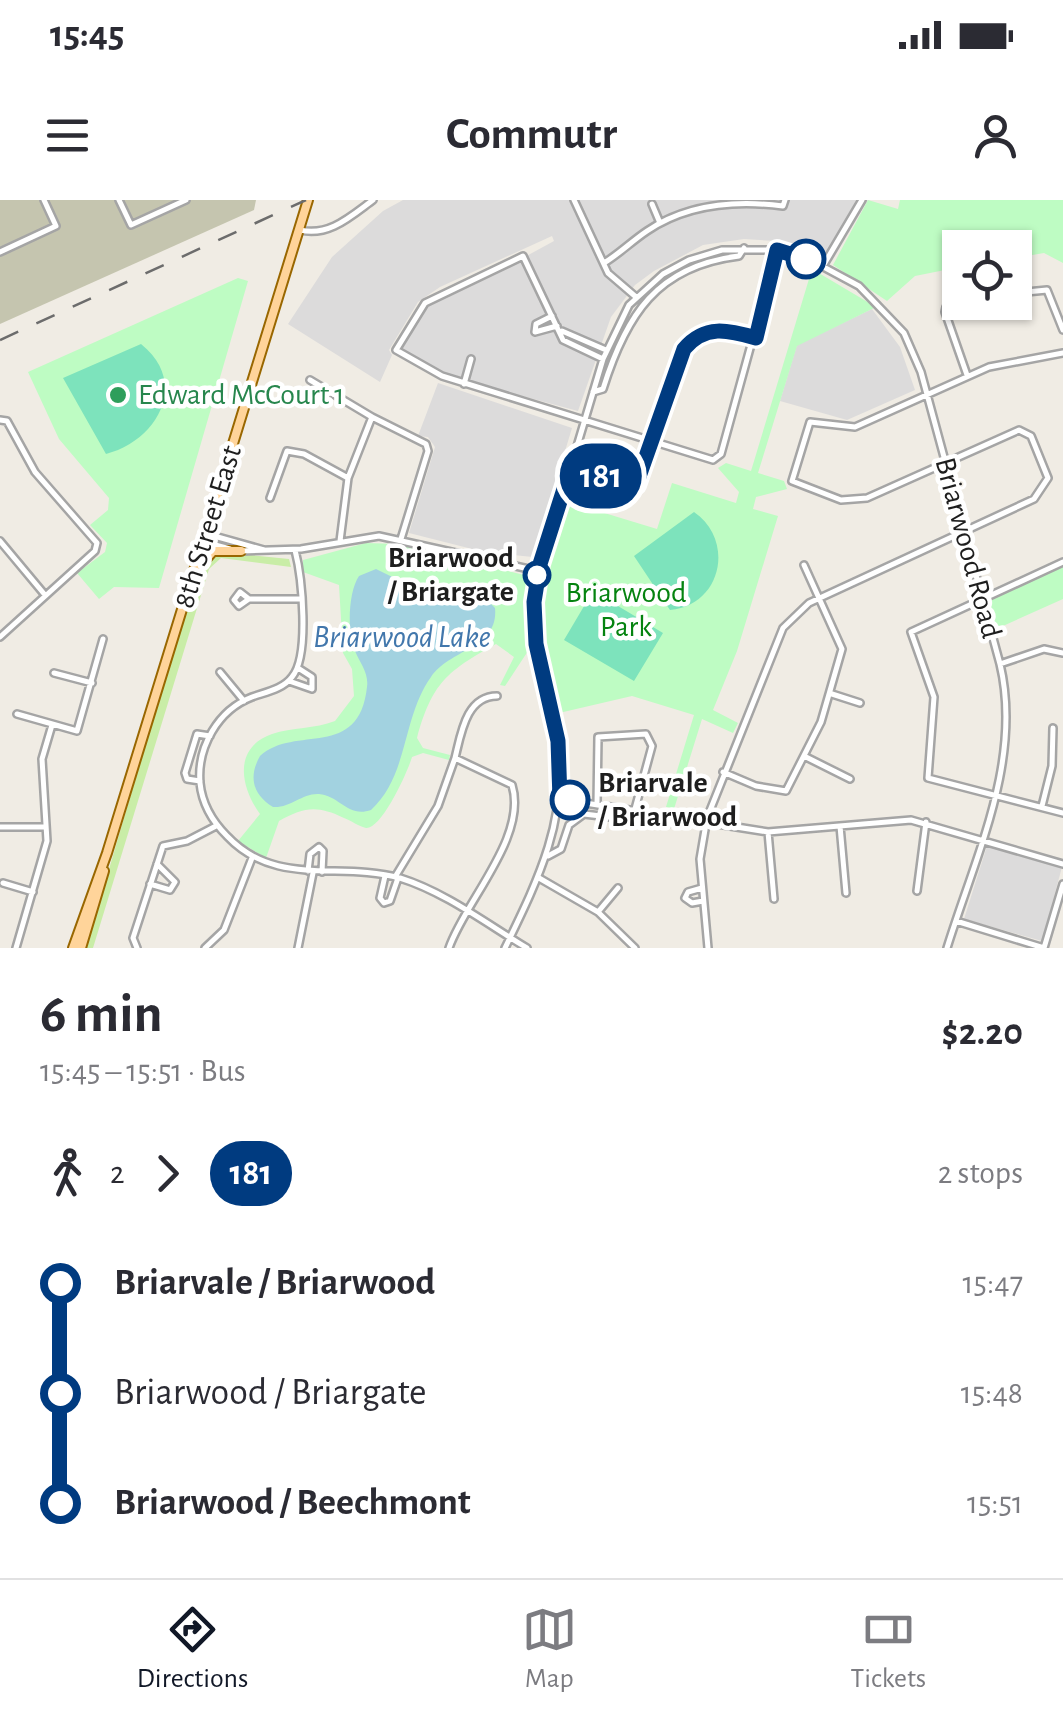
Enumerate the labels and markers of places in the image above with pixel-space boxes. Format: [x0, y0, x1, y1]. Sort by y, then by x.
unlabelled marker [787, 240, 825, 278]
place label: Edward McCourt 1 [138, 380, 345, 410]
marker: Edward McCourt 1 [107, 384, 129, 406]
place label: Briarwood / Briargate [387, 543, 514, 607]
marker: Briarwood / Briargate [524, 562, 550, 588]
place label: Briarvale / Briarwood [597, 768, 738, 832]
marker: Briarvale / Briarwood [551, 781, 589, 819]

